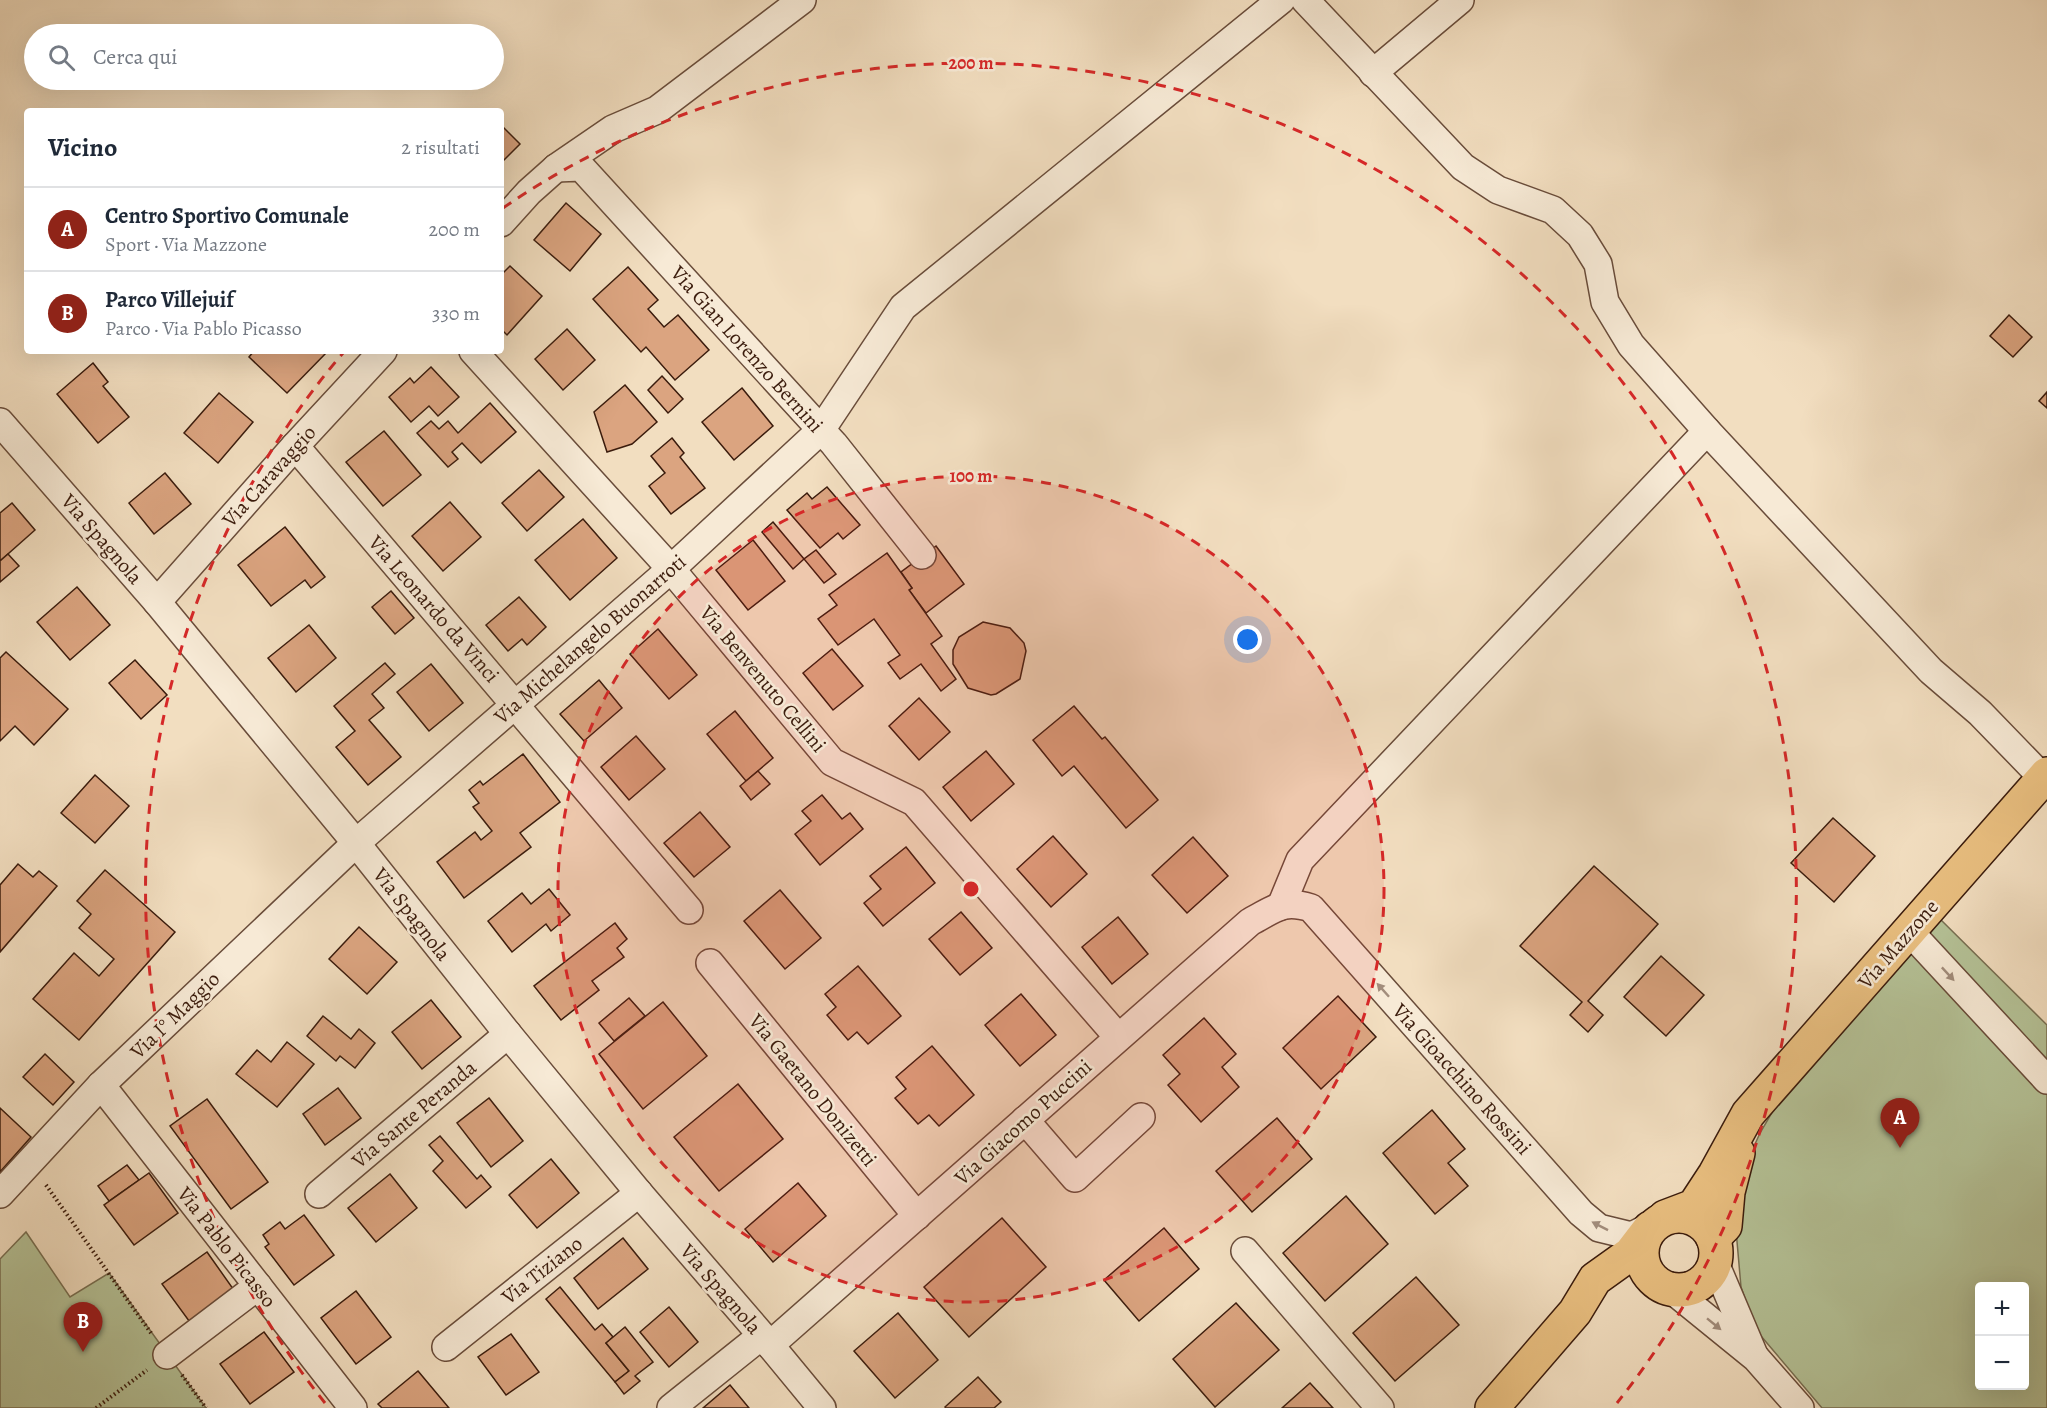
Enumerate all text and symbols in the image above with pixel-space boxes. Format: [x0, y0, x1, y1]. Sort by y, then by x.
search box [24, 24, 504, 90]
icon: search [45, 41, 78, 74]
text: Cerca qui [93, 42, 178, 72]
text: 200 m [948, 51, 994, 75]
text: Vicino [48, 130, 117, 165]
text: 2 risultati [401, 134, 480, 161]
text: Centro Sportivo Comunale [105, 201, 349, 231]
text: A [61, 216, 74, 243]
text: 200 m [429, 216, 480, 243]
text: Sport · Via Mazzone [105, 231, 267, 258]
street label: Via Gian Lorenzo Bernini [664, 259, 830, 439]
text: Parco Villejuif [105, 285, 234, 315]
text: B [61, 300, 74, 327]
text: 330 m [432, 300, 480, 327]
text: Parco · Via Pablo Picasso [105, 315, 302, 342]
street label: Via Caravaggio [215, 419, 322, 534]
text: 100 m [950, 464, 992, 488]
street label: Via Spagnola [54, 487, 149, 590]
street label: Via Leonardo da Vinci [361, 529, 506, 689]
street label: Via Michelangelo Buonarroti [487, 548, 692, 731]
street label: Via Benvenuto Cellini [693, 599, 833, 758]
your location [1233, 625, 1262, 654]
street label: Via Spagnola [366, 861, 457, 967]
centre of rings [961, 879, 981, 899]
street label: Via Mazzone [1851, 893, 1945, 995]
street label: Via I° Maggio [123, 965, 226, 1066]
one-way arrow [1941, 967, 1955, 981]
one-way arrow [1377, 983, 1390, 998]
street label: Via Gioacchino Rossini [1386, 996, 1538, 1161]
street label: Via Gaetano Donizetti [742, 1007, 883, 1172]
street label: Via Sante Peranda [345, 1053, 482, 1175]
street label: Via Giacomo Puccini [947, 1053, 1098, 1192]
pin: A [1880, 1098, 1920, 1148]
street label: Via Pablo Picasso [170, 1180, 283, 1313]
one-way arrow [1591, 1221, 1609, 1231]
street label: Via Tiziano [495, 1229, 588, 1311]
street label: Via Spagnola [673, 1237, 768, 1340]
map controls [1975, 1282, 2029, 1390]
button: + [1975, 1282, 2029, 1336]
pin: B [64, 1302, 103, 1352]
one-way arrow [1706, 1317, 1721, 1329]
button: − [1975, 1336, 2029, 1390]

